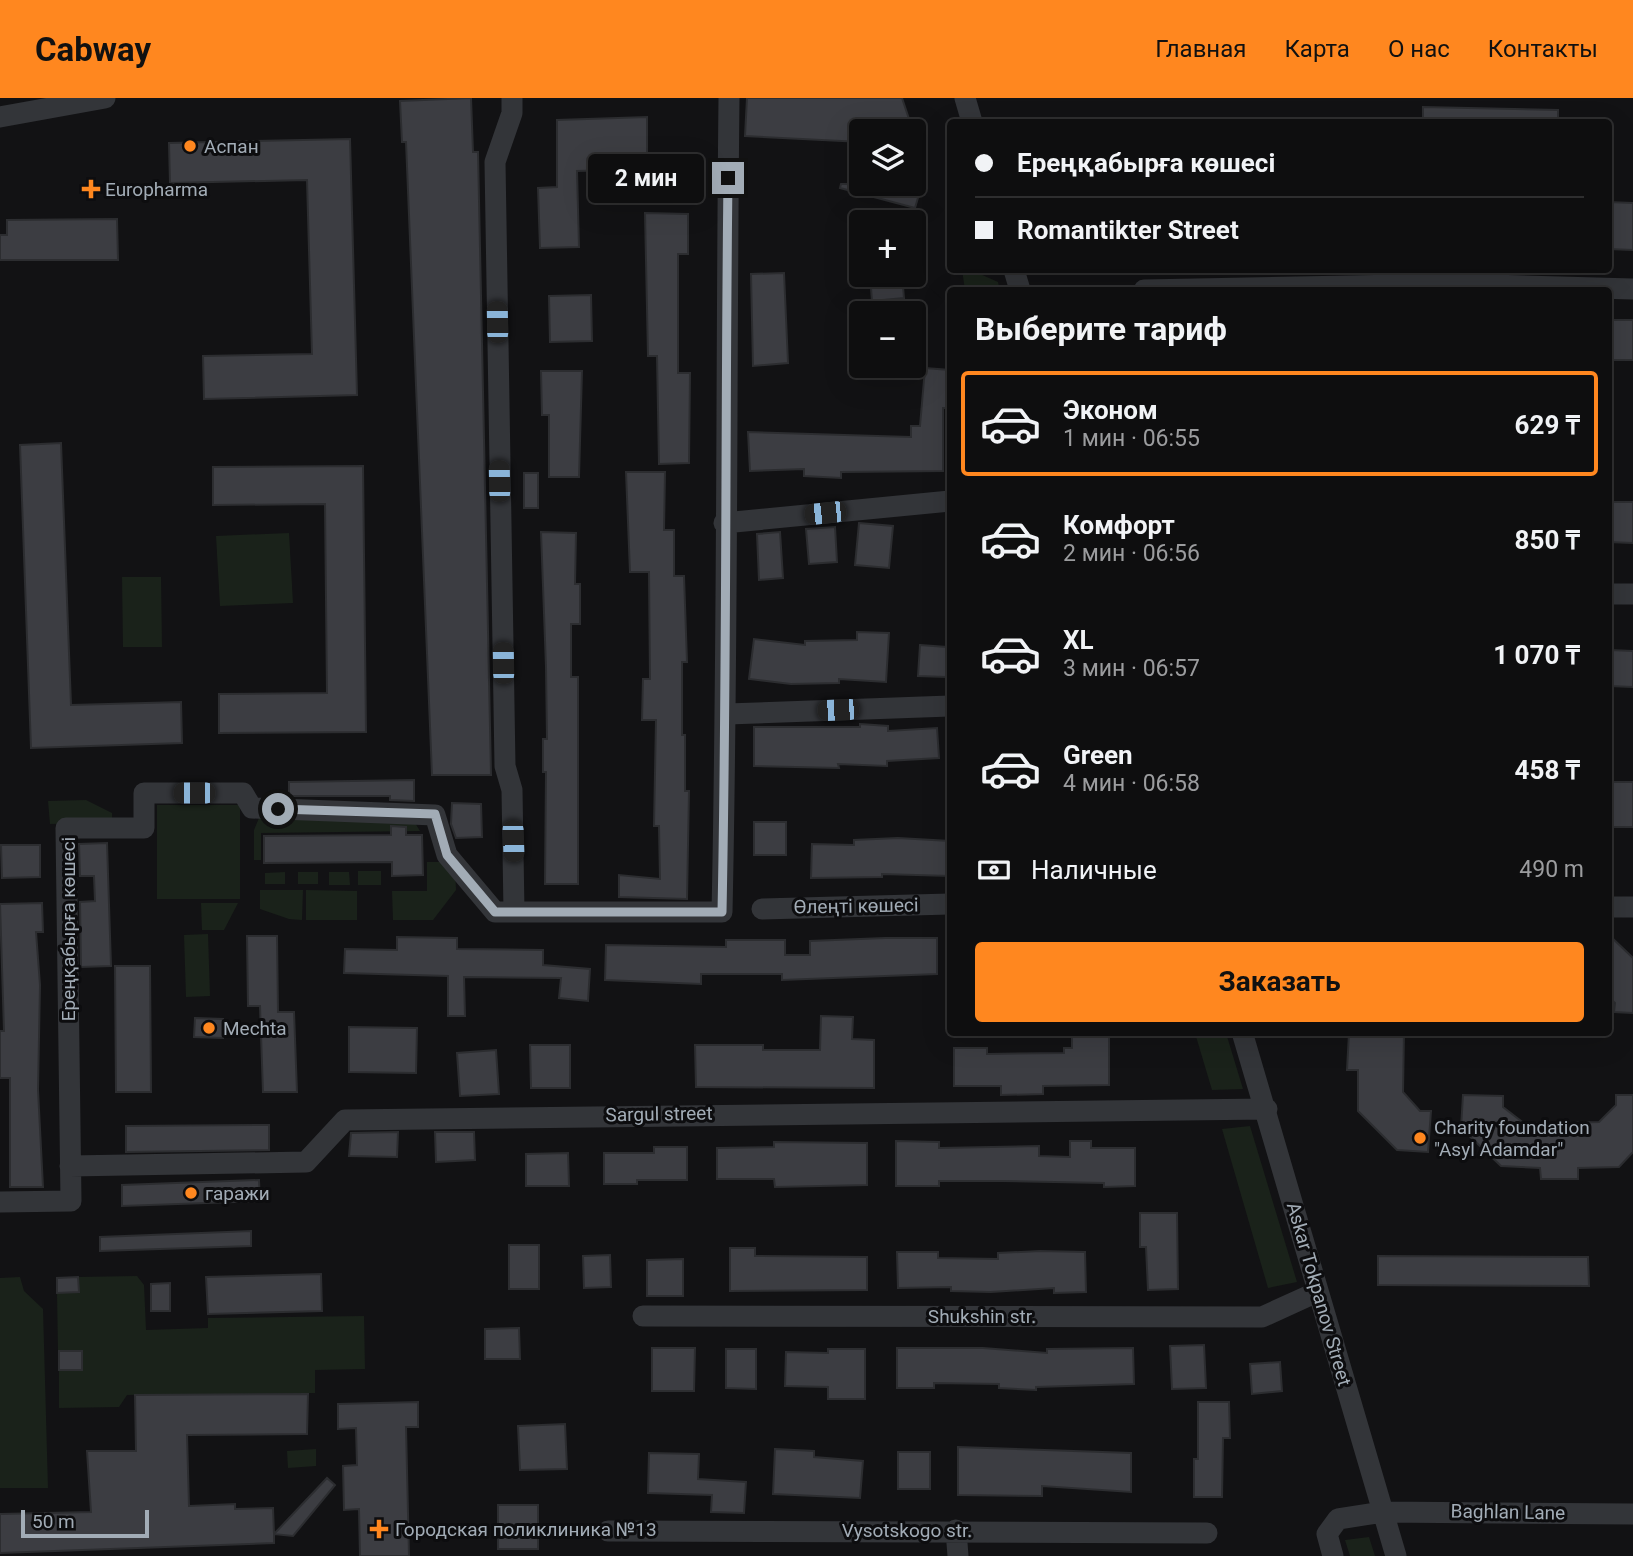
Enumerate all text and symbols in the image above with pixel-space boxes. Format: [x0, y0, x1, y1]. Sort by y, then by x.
text: Cabway [35, 30, 151, 69]
text: Главная [1155, 35, 1246, 63]
text: Карта [1284, 35, 1350, 63]
text: О нас [1388, 35, 1450, 63]
text: Контакты [1488, 35, 1598, 63]
map controls [849, 119, 926, 378]
button: layers [849, 119, 926, 196]
place label: Аспан [204, 135, 259, 158]
marker: Аспан [182, 138, 198, 154]
text: Ереңқабырға көшесі [1017, 148, 1275, 178]
callout: 2 мин [588, 154, 704, 202]
route end [712, 162, 744, 194]
text: 2 мин [615, 165, 677, 192]
place label: Europharma [105, 178, 208, 201]
marker: Europharma [83, 181, 99, 197]
button: + [849, 210, 926, 287]
text: Romantikter Street [1017, 215, 1239, 245]
car [487, 301, 508, 343]
button: − [849, 301, 926, 378]
text: Выберите тариф [975, 310, 1227, 348]
icon: car [979, 392, 1042, 455]
text: Эконом [1063, 395, 1158, 425]
text: 629 ₸ [1515, 410, 1580, 440]
text: 1 мин · 06:55 [1063, 425, 1200, 452]
car [489, 460, 510, 502]
car [804, 500, 847, 526]
icon: car [979, 507, 1042, 570]
text: Комфорт [1063, 510, 1175, 540]
text: 850 ₸ [1515, 525, 1580, 555]
text: 2 мин · 06:56 [1063, 540, 1200, 567]
icon: car [979, 622, 1042, 685]
text: XL [1063, 625, 1094, 655]
text: 1 070 ₸ [1493, 640, 1580, 670]
car [493, 642, 514, 684]
text: 3 мин · 06:57 [1063, 655, 1200, 682]
car [817, 699, 860, 721]
icon: car [979, 737, 1042, 800]
text: Green [1063, 740, 1133, 770]
text: 458 ₸ [1515, 755, 1580, 785]
text: 4 мин · 06:58 [1063, 770, 1200, 797]
car [174, 783, 216, 804]
route start [262, 793, 294, 825]
car [502, 820, 525, 862]
street label: Ереңқабырға көшесі [57, 837, 80, 1021]
icon: cash [975, 851, 1013, 889]
text: Наличные [1031, 855, 1157, 885]
text: 490 m [1519, 856, 1584, 883]
street label: Өлеңті көшесі [793, 893, 919, 919]
button: Заказать [975, 942, 1584, 1022]
place label: Mechta [223, 1017, 287, 1040]
marker: Mechta [201, 1020, 217, 1036]
street label: Sargul street [605, 1102, 713, 1126]
place label: Charity foundation "Asyl Adamdar" [1434, 1116, 1590, 1161]
marker: Charity foundation "Asyl Adamdar" [1412, 1130, 1428, 1146]
place label: гаражи [205, 1182, 270, 1205]
marker: гаражи [183, 1185, 199, 1201]
street label: Askar Tokpanov Street [1282, 1199, 1356, 1389]
street label: Shukshin str. [928, 1305, 1036, 1328]
street label: Baghlan Lane [1451, 1500, 1565, 1524]
scale bar [21, 1507, 149, 1539]
text: 50 m [32, 1510, 75, 1533]
place label: Городская поликлиника №13 [395, 1518, 657, 1541]
marker: Городская поликлиника №13 [369, 1519, 389, 1539]
street label: Vysotskogo str. [842, 1519, 972, 1542]

